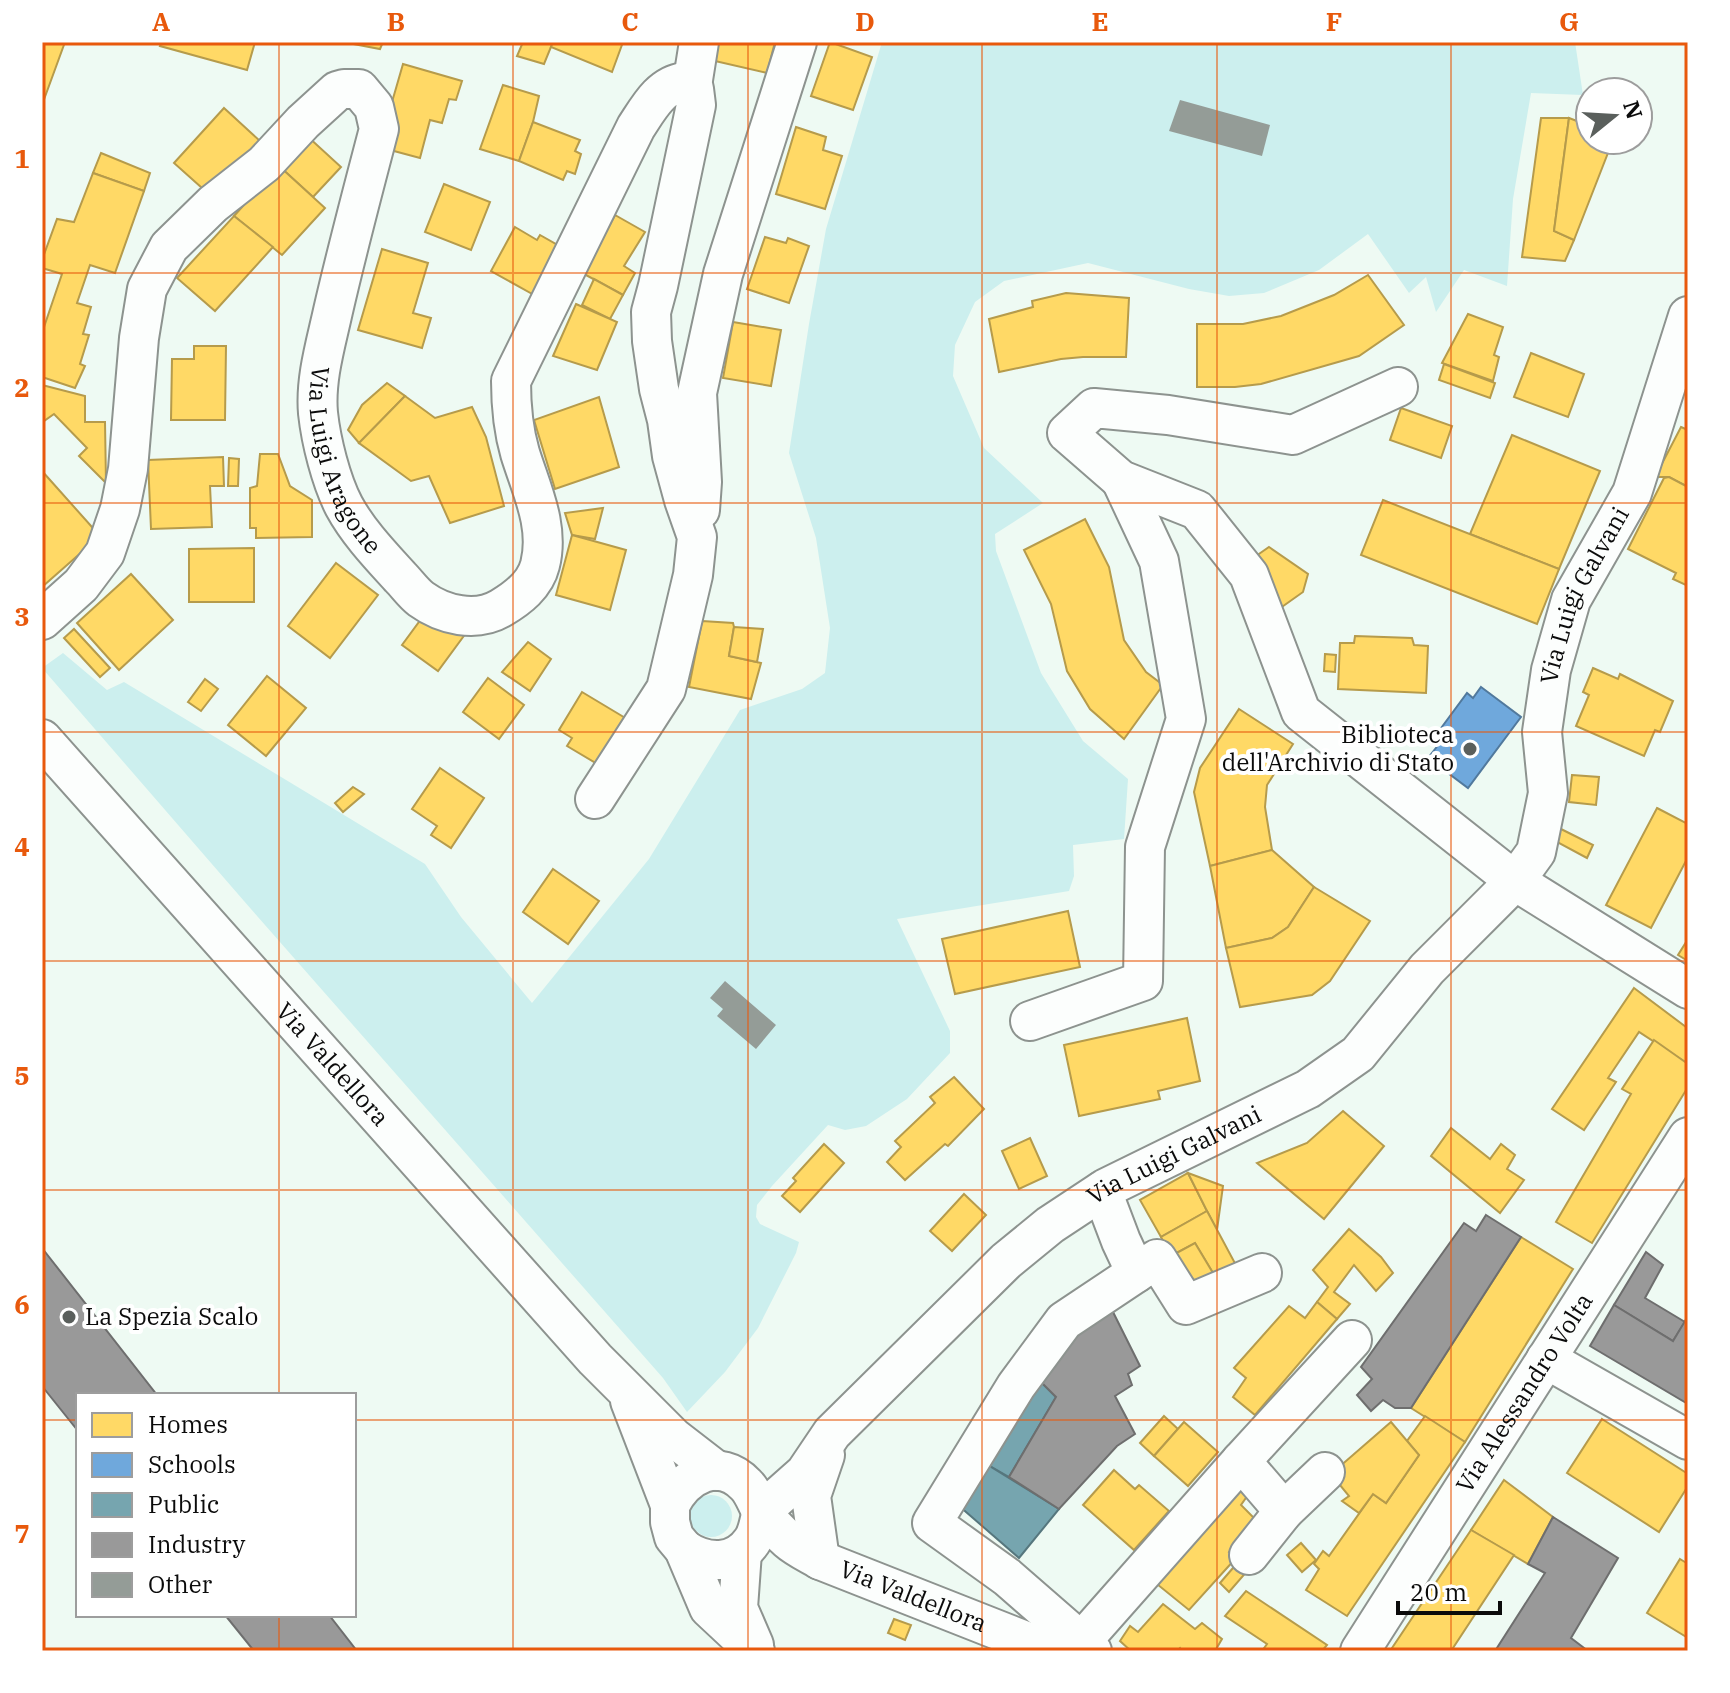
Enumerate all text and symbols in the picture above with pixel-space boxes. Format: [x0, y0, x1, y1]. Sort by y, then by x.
text: A [152, 4, 170, 38]
text: B [387, 4, 405, 38]
text: C [621, 4, 639, 38]
text: D [855, 4, 875, 38]
text: E [1091, 4, 1109, 38]
text: F [1326, 4, 1342, 38]
text: G [1559, 4, 1579, 38]
north arrow [1574, 76, 1654, 156]
text: N [1617, 97, 1650, 122]
text: 1 [14, 141, 30, 175]
street label: Via Luigi Aragone [302, 364, 389, 560]
text: 2 [14, 370, 30, 404]
street label: Via Luigi Galvani [1532, 501, 1636, 686]
text: 3 [14, 599, 30, 633]
place label: Biblioteca dell'Archivio di Stato [1222, 718, 1454, 778]
marker: Biblioteca dell'Archivio di Stato [1461, 740, 1479, 758]
text: 4 [14, 829, 30, 863]
street label: Via Valdellora [269, 995, 397, 1132]
text: 5 [14, 1058, 30, 1092]
street label: Via Luigi Galvani [1080, 1097, 1266, 1211]
street label: Via Alessandro Volta [1448, 1286, 1599, 1499]
text: 6 [14, 1287, 30, 1321]
place label: La Spezia Scalo [85, 1300, 258, 1332]
marker: La Spezia Scalo [60, 1308, 78, 1326]
legend [76, 1393, 356, 1617]
text: Homes [148, 1408, 228, 1440]
text: Schools [148, 1448, 236, 1480]
text: Public [148, 1488, 219, 1520]
text: 7 [14, 1516, 30, 1550]
text: Industry [148, 1528, 245, 1560]
street label: Via Valdellora [835, 1552, 992, 1639]
scale bar [1398, 1565, 1500, 1615]
text: Other [148, 1568, 212, 1600]
text: 20 m [1410, 1576, 1467, 1608]

